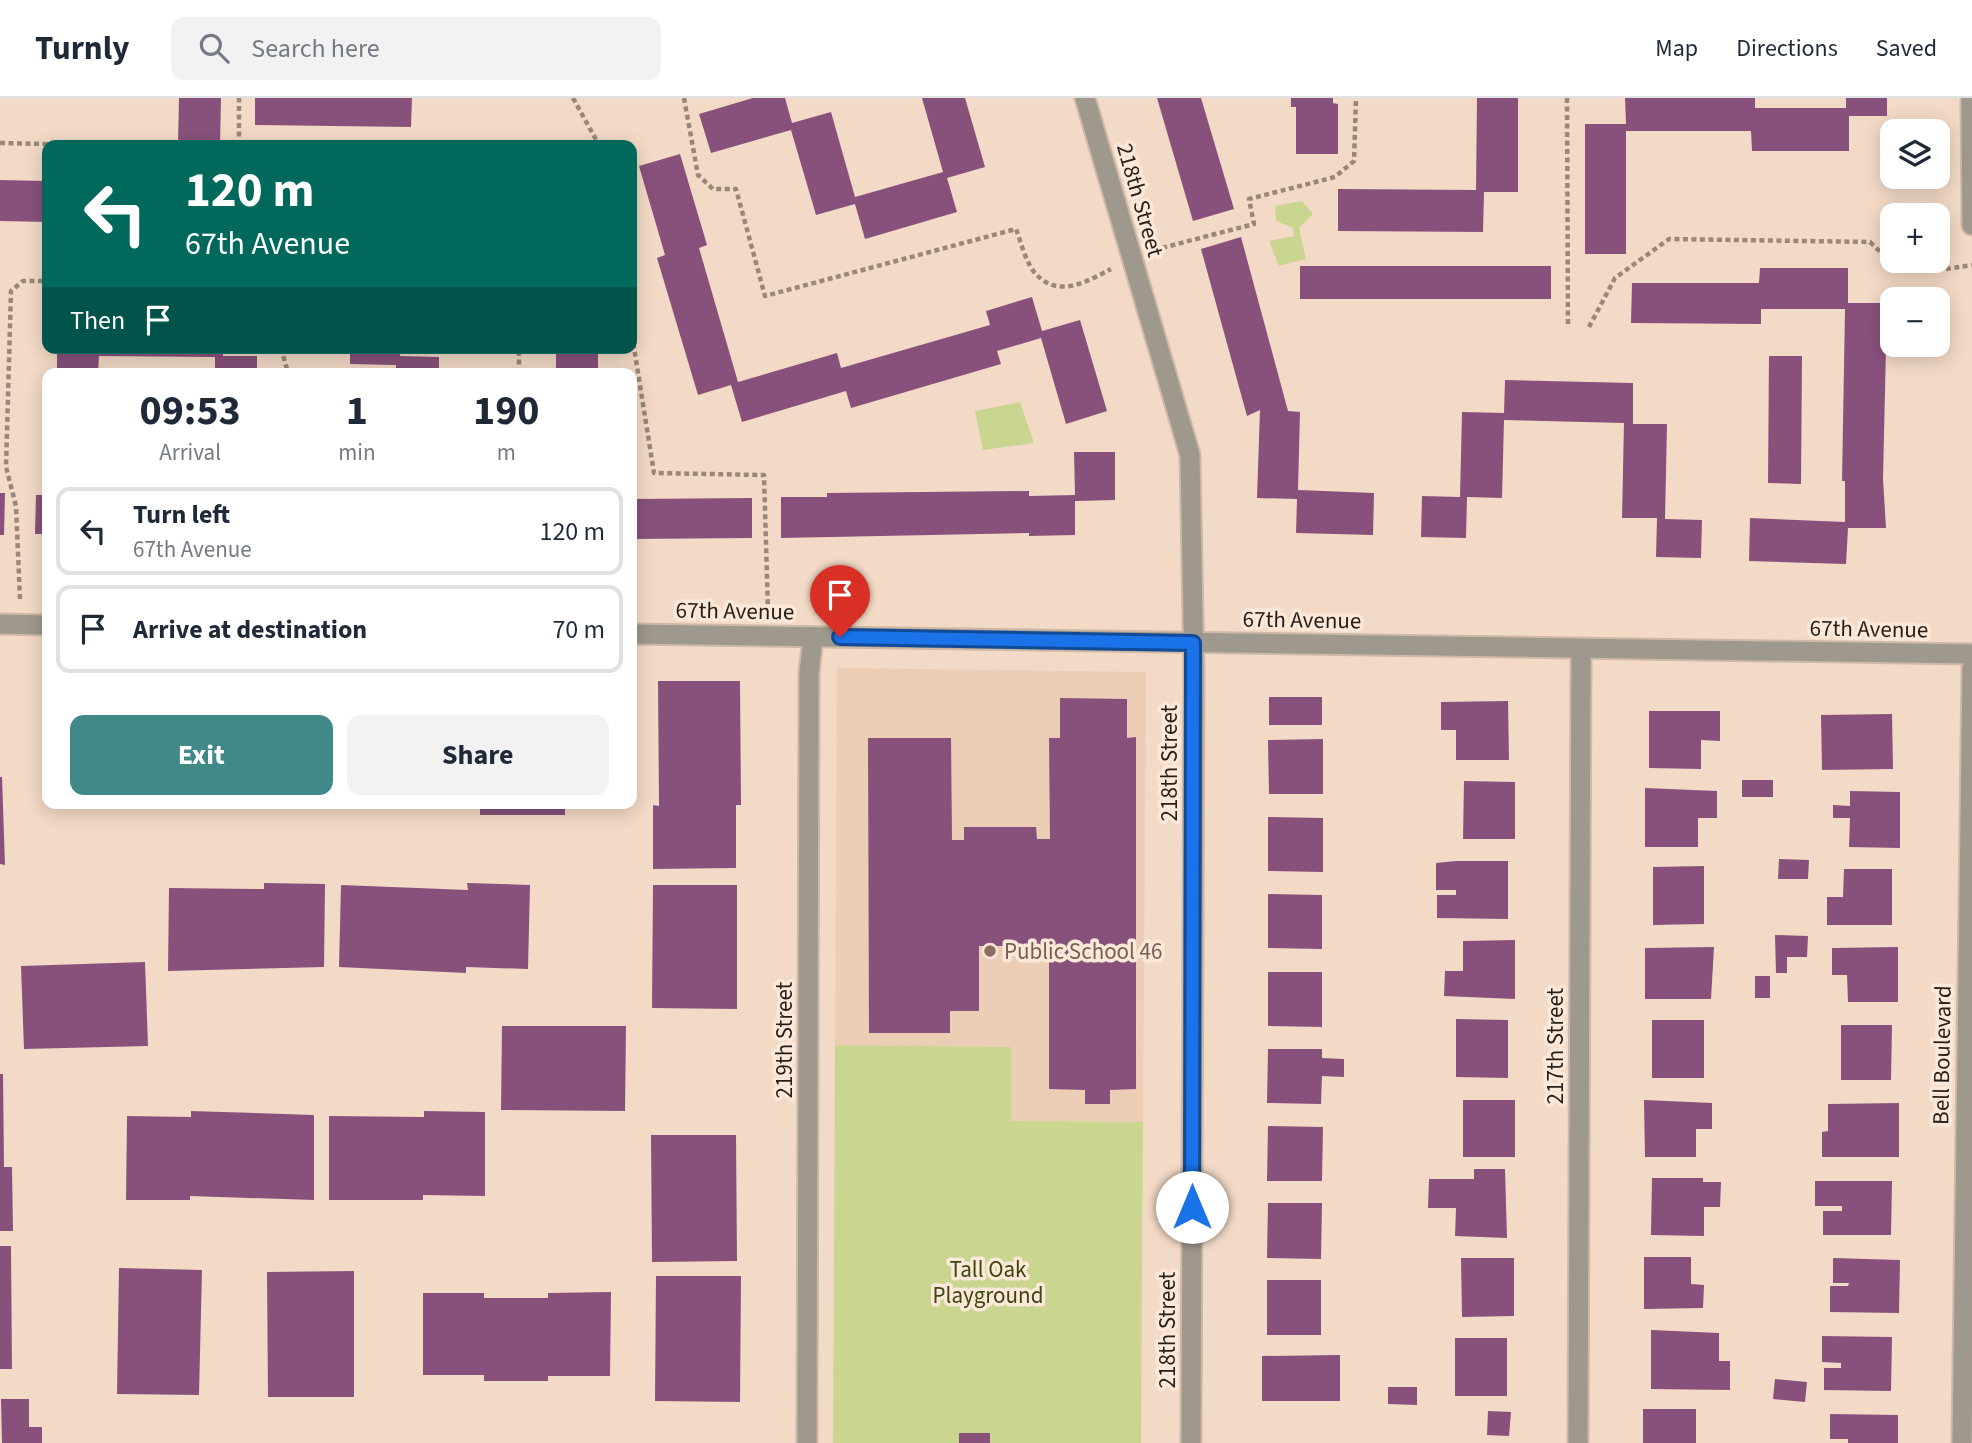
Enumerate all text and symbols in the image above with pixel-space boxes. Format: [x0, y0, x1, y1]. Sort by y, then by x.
search box [171, 17, 661, 80]
text: Turnly [35, 25, 129, 72]
icon: search [195, 29, 233, 67]
text: Search here [251, 30, 380, 67]
text: Map [1655, 31, 1698, 66]
text: Directions [1736, 31, 1838, 66]
text: Saved [1876, 31, 1937, 66]
map controls [1880, 119, 1950, 357]
button: layers [1880, 119, 1950, 189]
street label: 218th Street [1108, 139, 1172, 261]
text: 120 m [185, 156, 314, 226]
icon: left [70, 168, 161, 259]
button: + [1880, 203, 1950, 273]
text: 67th Avenue [185, 221, 350, 267]
button: − [1880, 287, 1950, 357]
icon: arrive [139, 301, 177, 339]
text: Then [70, 302, 125, 339]
text: 09:53 [139, 381, 241, 441]
text: 1 [346, 381, 368, 441]
text: 190 [473, 381, 540, 441]
text: Arrival [159, 436, 221, 469]
text: min [338, 436, 376, 469]
text: m [497, 436, 516, 469]
text: Turn left [133, 496, 230, 533]
icon: left [74, 512, 112, 550]
text: 120 m [539, 513, 605, 550]
text: 67th Avenue [133, 533, 252, 566]
pin [810, 565, 870, 637]
icon: arrive [821, 576, 859, 614]
street label: 67th Avenue [675, 593, 795, 629]
street label: 67th Avenue [1242, 602, 1362, 638]
icon: arrive [74, 610, 112, 648]
text: Arrive at destination [133, 611, 367, 648]
text: 70 m [552, 611, 605, 648]
street label: 67th Avenue [1809, 611, 1929, 647]
street label: 218th Street [1153, 704, 1186, 821]
button: Exit [70, 715, 333, 795]
button: Share [347, 715, 609, 795]
place label: Public School 46 [1004, 935, 1162, 968]
marker: Public School 46 [982, 943, 998, 959]
street label: 219th Street [768, 981, 801, 1098]
street label: Bell Boulevard [1924, 985, 1960, 1125]
street label: 217th Street [1539, 987, 1572, 1104]
position arrow [1155, 1170, 1229, 1244]
park label: Tall Oak Playground [933, 1253, 1043, 1312]
street label: 218th Street [1151, 1271, 1184, 1388]

